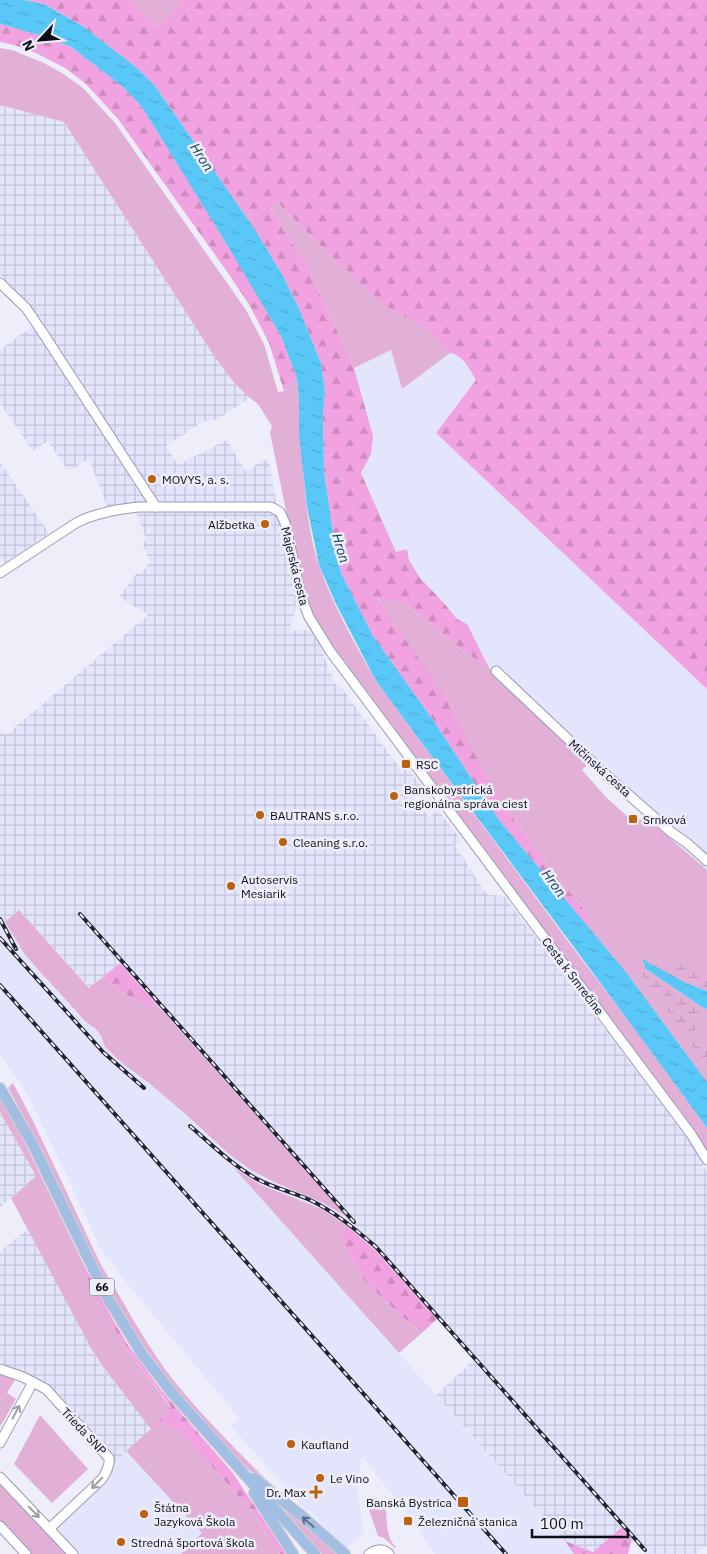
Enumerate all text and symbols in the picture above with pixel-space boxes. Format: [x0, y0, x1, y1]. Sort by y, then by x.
north arrow [15, 15, 65, 65]
text: N [18, 37, 39, 54]
water label: Hron [186, 139, 218, 175]
place label: MOVYS, a. s. [162, 472, 229, 487]
marker: MOVYS, a. s. [146, 473, 158, 485]
place label: Alžbetka [208, 517, 256, 532]
marker: Alžbetka [259, 518, 271, 530]
street label: Majerská cesta [278, 525, 312, 607]
water label: Hron [328, 531, 354, 565]
street label: Mičinská cesta [566, 736, 635, 800]
place label: RSC [416, 757, 439, 772]
marker: RSC [400, 758, 412, 770]
place label: Banskobystrická regionálna správa ciest [404, 782, 528, 811]
marker: Banskobystrická regionálna správa ciest [388, 790, 400, 802]
place label: BAUTRANS s.r.o. [270, 808, 359, 823]
marker: BAUTRANS s.r.o. [254, 809, 266, 821]
place label: Srnková [643, 812, 687, 827]
marker: Srnková [627, 813, 639, 825]
place label: Cleaning s.r.o. [293, 835, 368, 850]
marker: Cleaning s.r.o. [277, 836, 289, 848]
water label: Hron [538, 865, 570, 901]
place label: Autoservis Mesiarik [241, 872, 298, 901]
marker: Autoservis Mesiarik [225, 880, 237, 892]
street label: Cesta k Smrečine [539, 934, 607, 1018]
road number: 66 [90, 1278, 114, 1295]
street label: Trieda SNP [58, 1404, 110, 1458]
one-way arrow [12, 1406, 22, 1420]
place label: Kaufland [301, 1437, 349, 1452]
marker: Kaufland [285, 1438, 297, 1450]
place label: Le Vino [330, 1471, 369, 1486]
marker: Le Vino [314, 1472, 326, 1484]
one-way arrow [92, 1476, 104, 1488]
place label: Dr. Max [266, 1485, 306, 1500]
marker: Dr. Max [310, 1486, 322, 1498]
place label: Banská Bystrica [366, 1495, 453, 1510]
marker: Banská Bystrica [456, 1495, 470, 1509]
place label: Štátna Jazyková Škola [154, 1500, 236, 1529]
one-way arrow [28, 1506, 40, 1518]
scale bar [532, 1506, 628, 1538]
marker: Štátna Jazyková Škola [138, 1508, 150, 1520]
place label: Železničná stanica [418, 1514, 518, 1529]
text: 100 m [540, 1514, 584, 1533]
marker: Železničná stanica [402, 1515, 414, 1527]
one-way arrow [302, 1516, 315, 1528]
place label: Stredná športová škola [131, 1535, 255, 1550]
marker: Stredná športová škola [115, 1536, 127, 1548]

